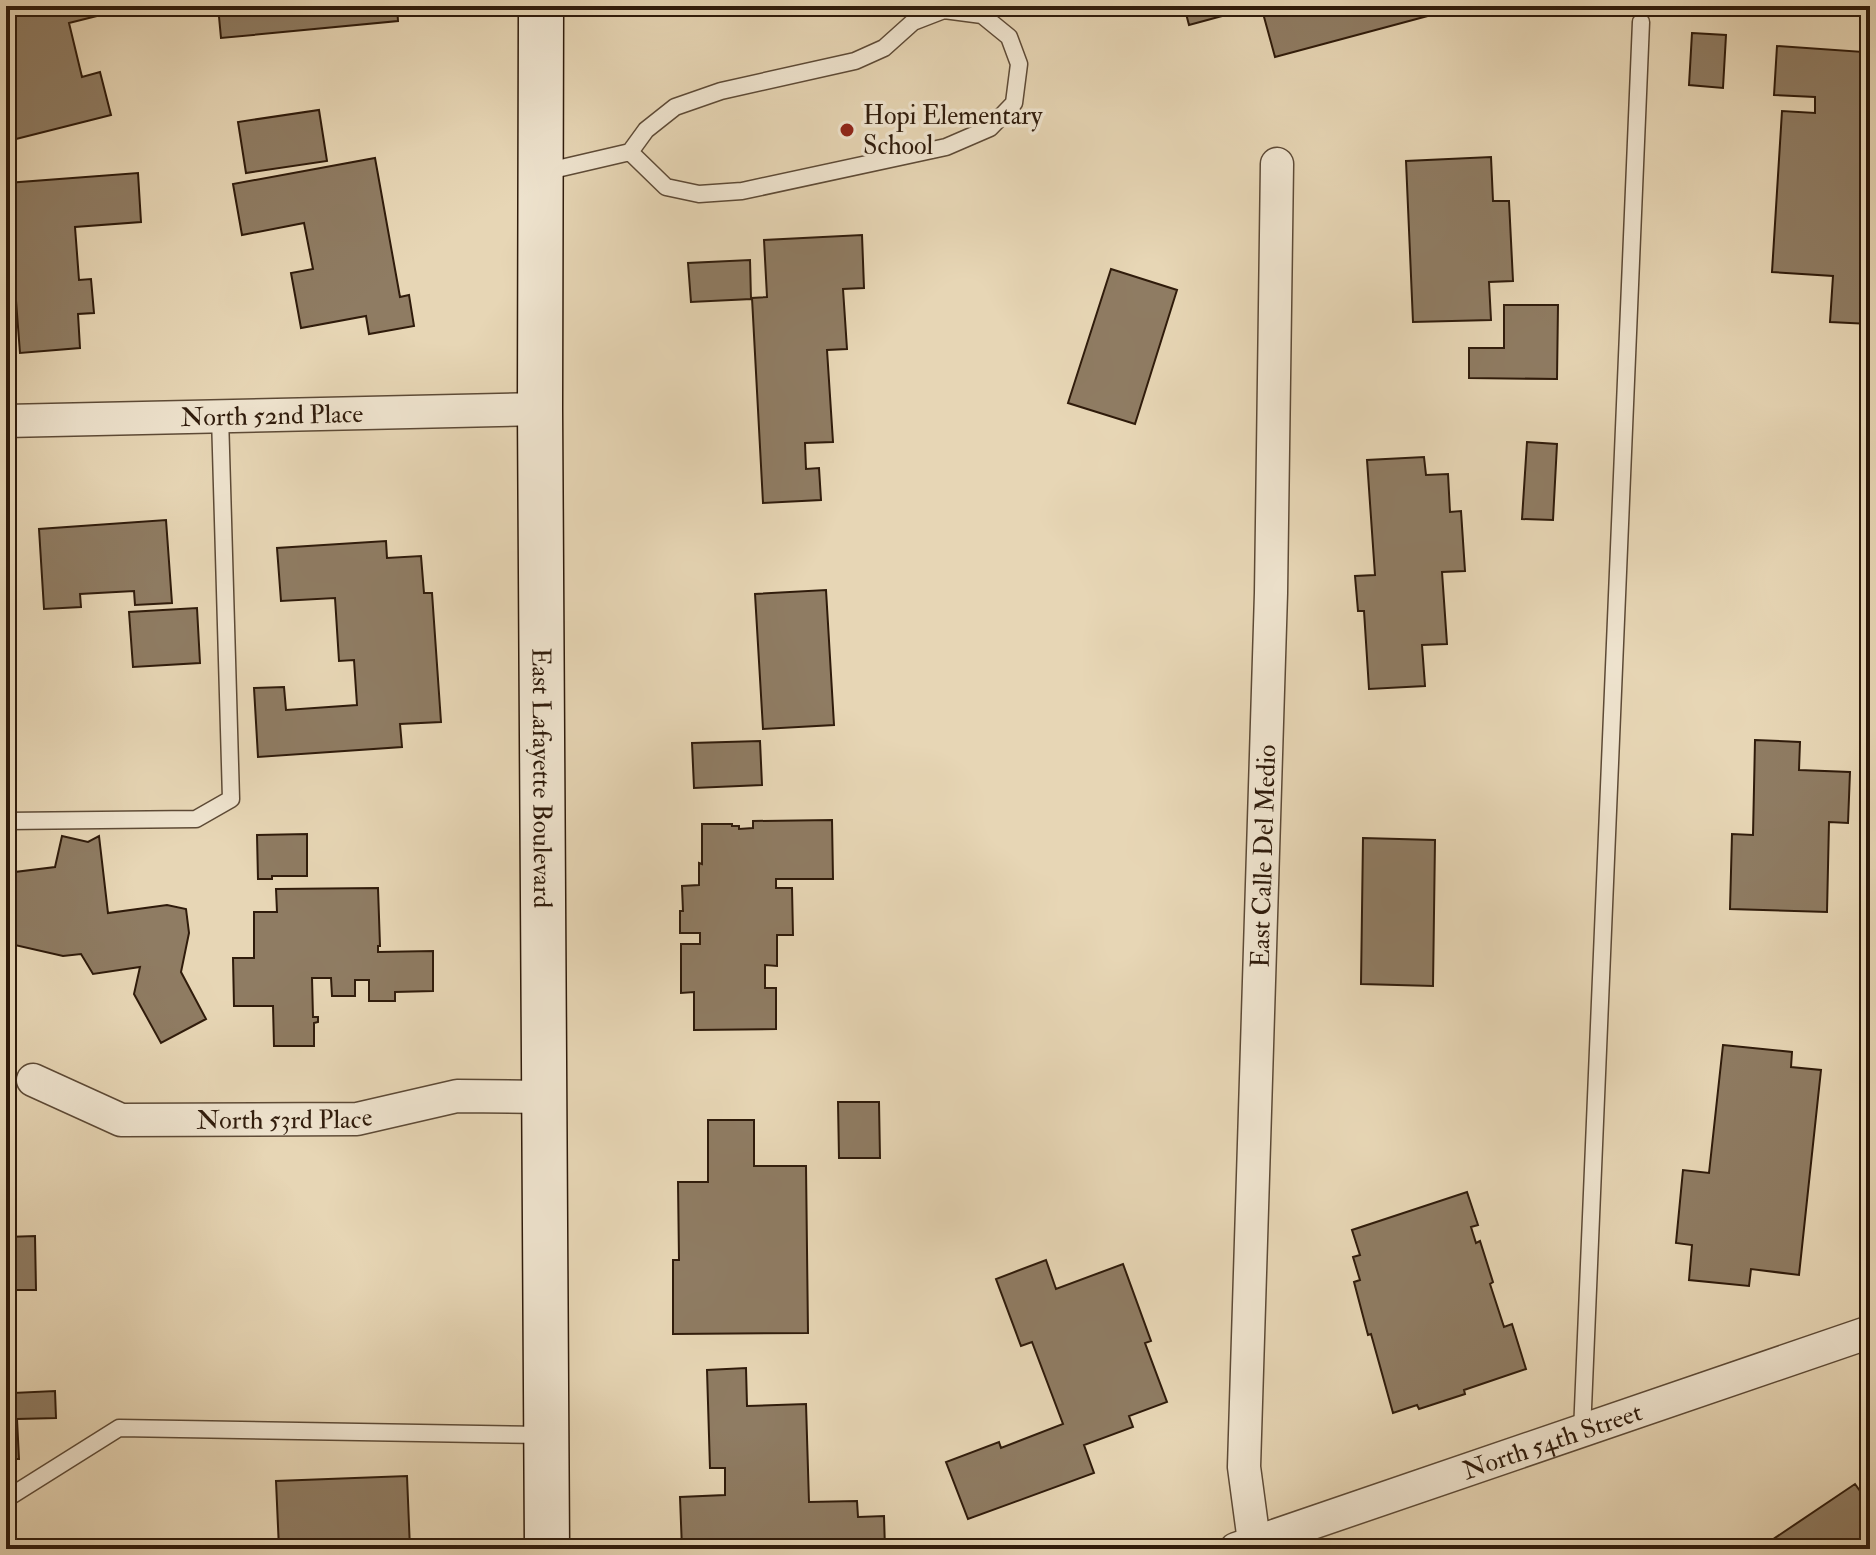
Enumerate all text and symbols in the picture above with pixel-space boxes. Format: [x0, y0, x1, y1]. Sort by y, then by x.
place label: Hopi Elementary School [863, 100, 1043, 162]
marker: Hopi Elementary School [838, 121, 856, 139]
street label: North 52nd Place [180, 398, 364, 434]
street label: East Lafayette Boulevard [524, 648, 558, 909]
street label: East Calle Del Medio [1244, 744, 1283, 968]
street label: North 53rd Place [196, 1101, 376, 1137]
street label: North 54th Street [1458, 1396, 1646, 1487]

